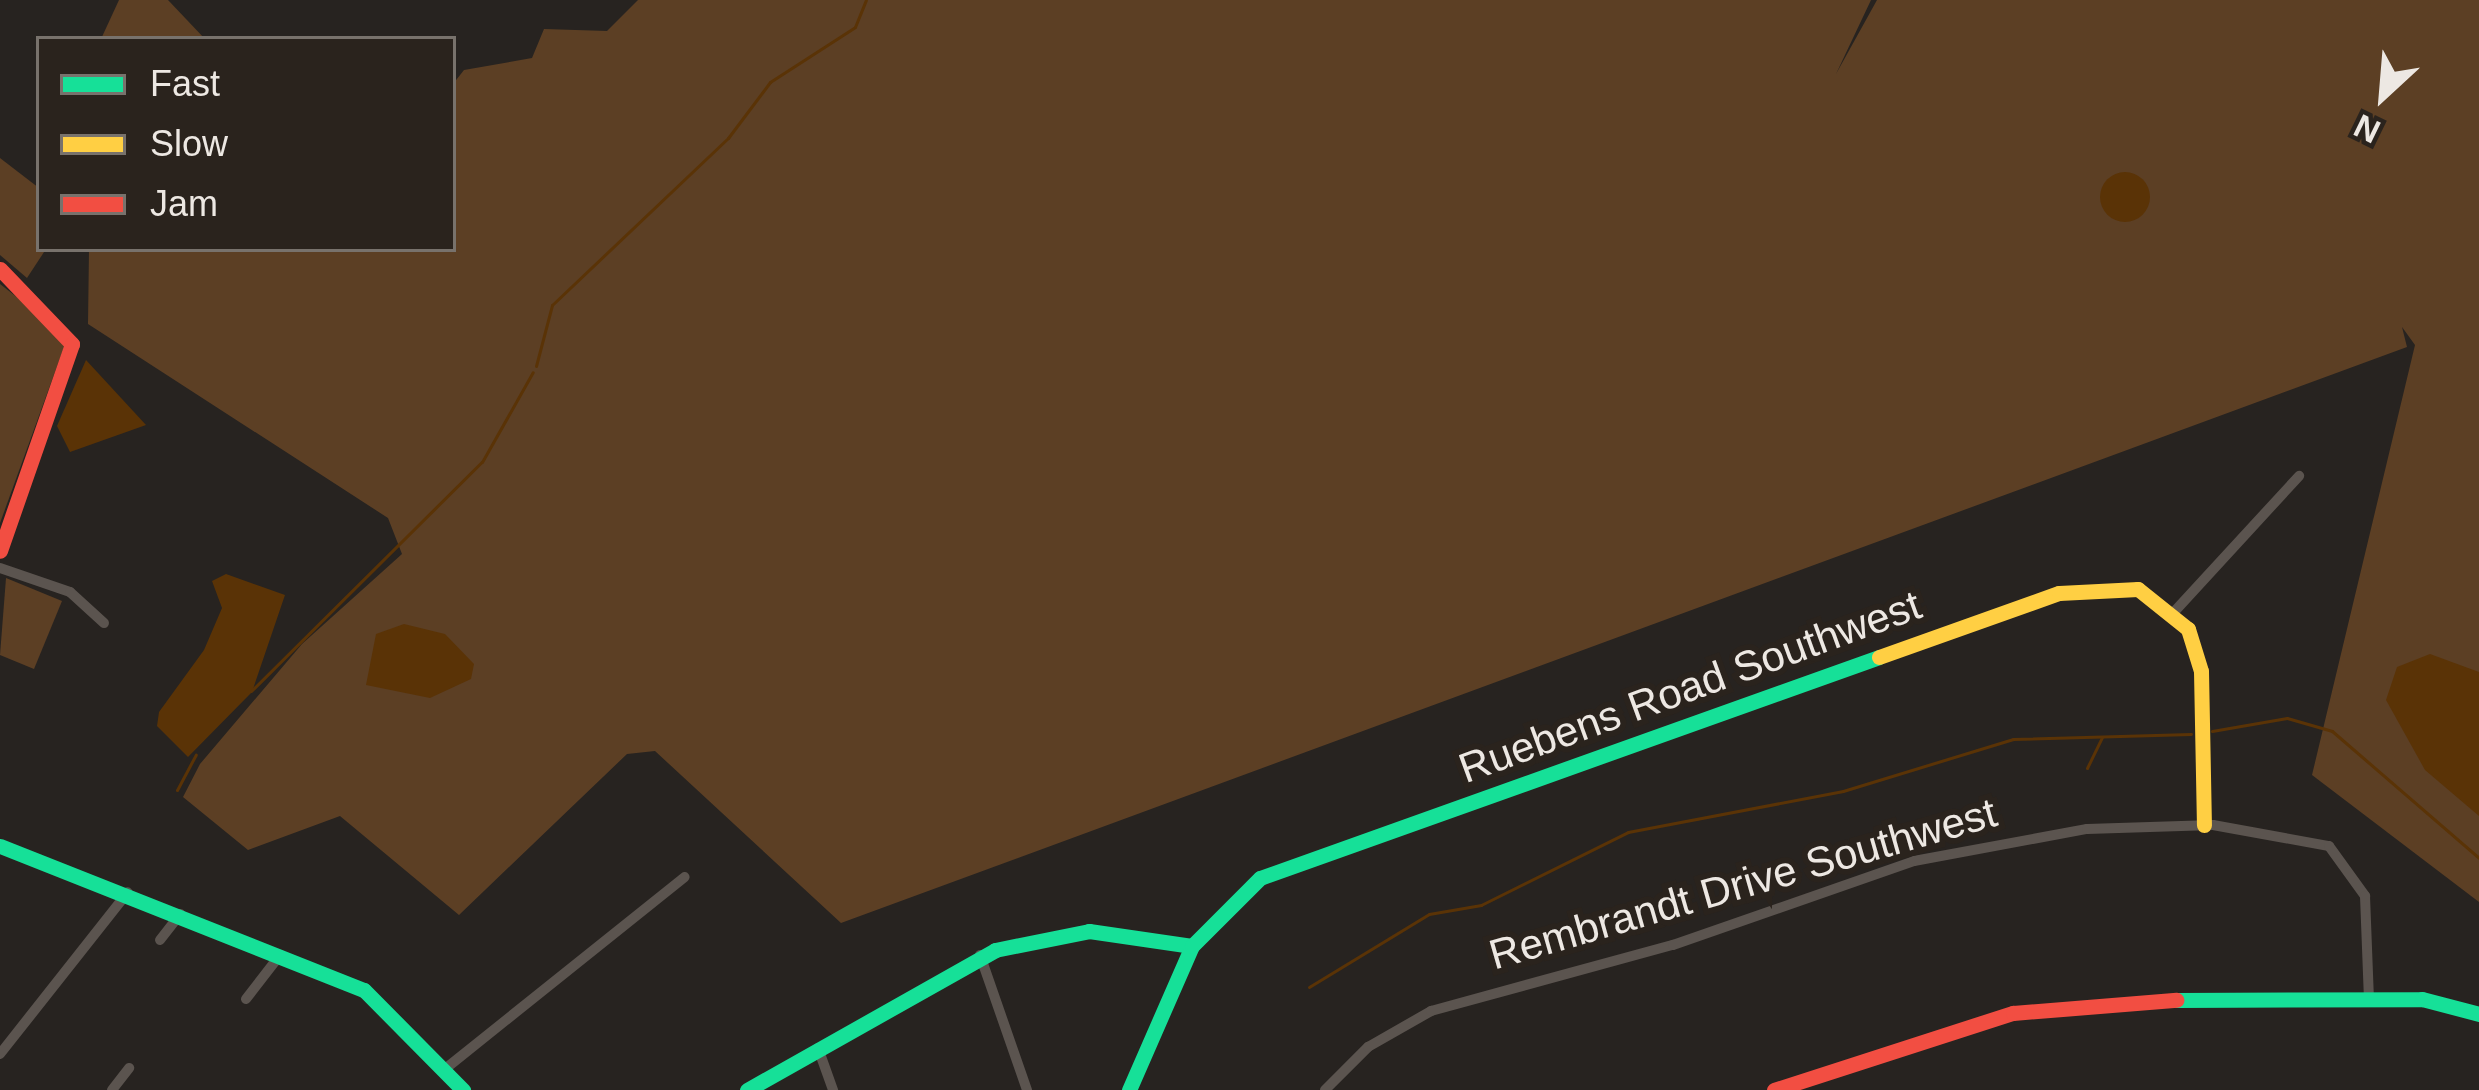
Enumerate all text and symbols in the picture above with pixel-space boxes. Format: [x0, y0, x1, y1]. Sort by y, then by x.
legend [36, 36, 456, 252]
north arrow [2323, 36, 2443, 156]
text: Fast [150, 63, 220, 104]
text: N [2348, 107, 2386, 151]
text: Slow [150, 123, 228, 164]
text: Jam [150, 183, 218, 224]
street label: Ruebens Road Southwest [1452, 580, 1928, 794]
street label: Rembrandt Drive Southwest [1484, 787, 2002, 981]

